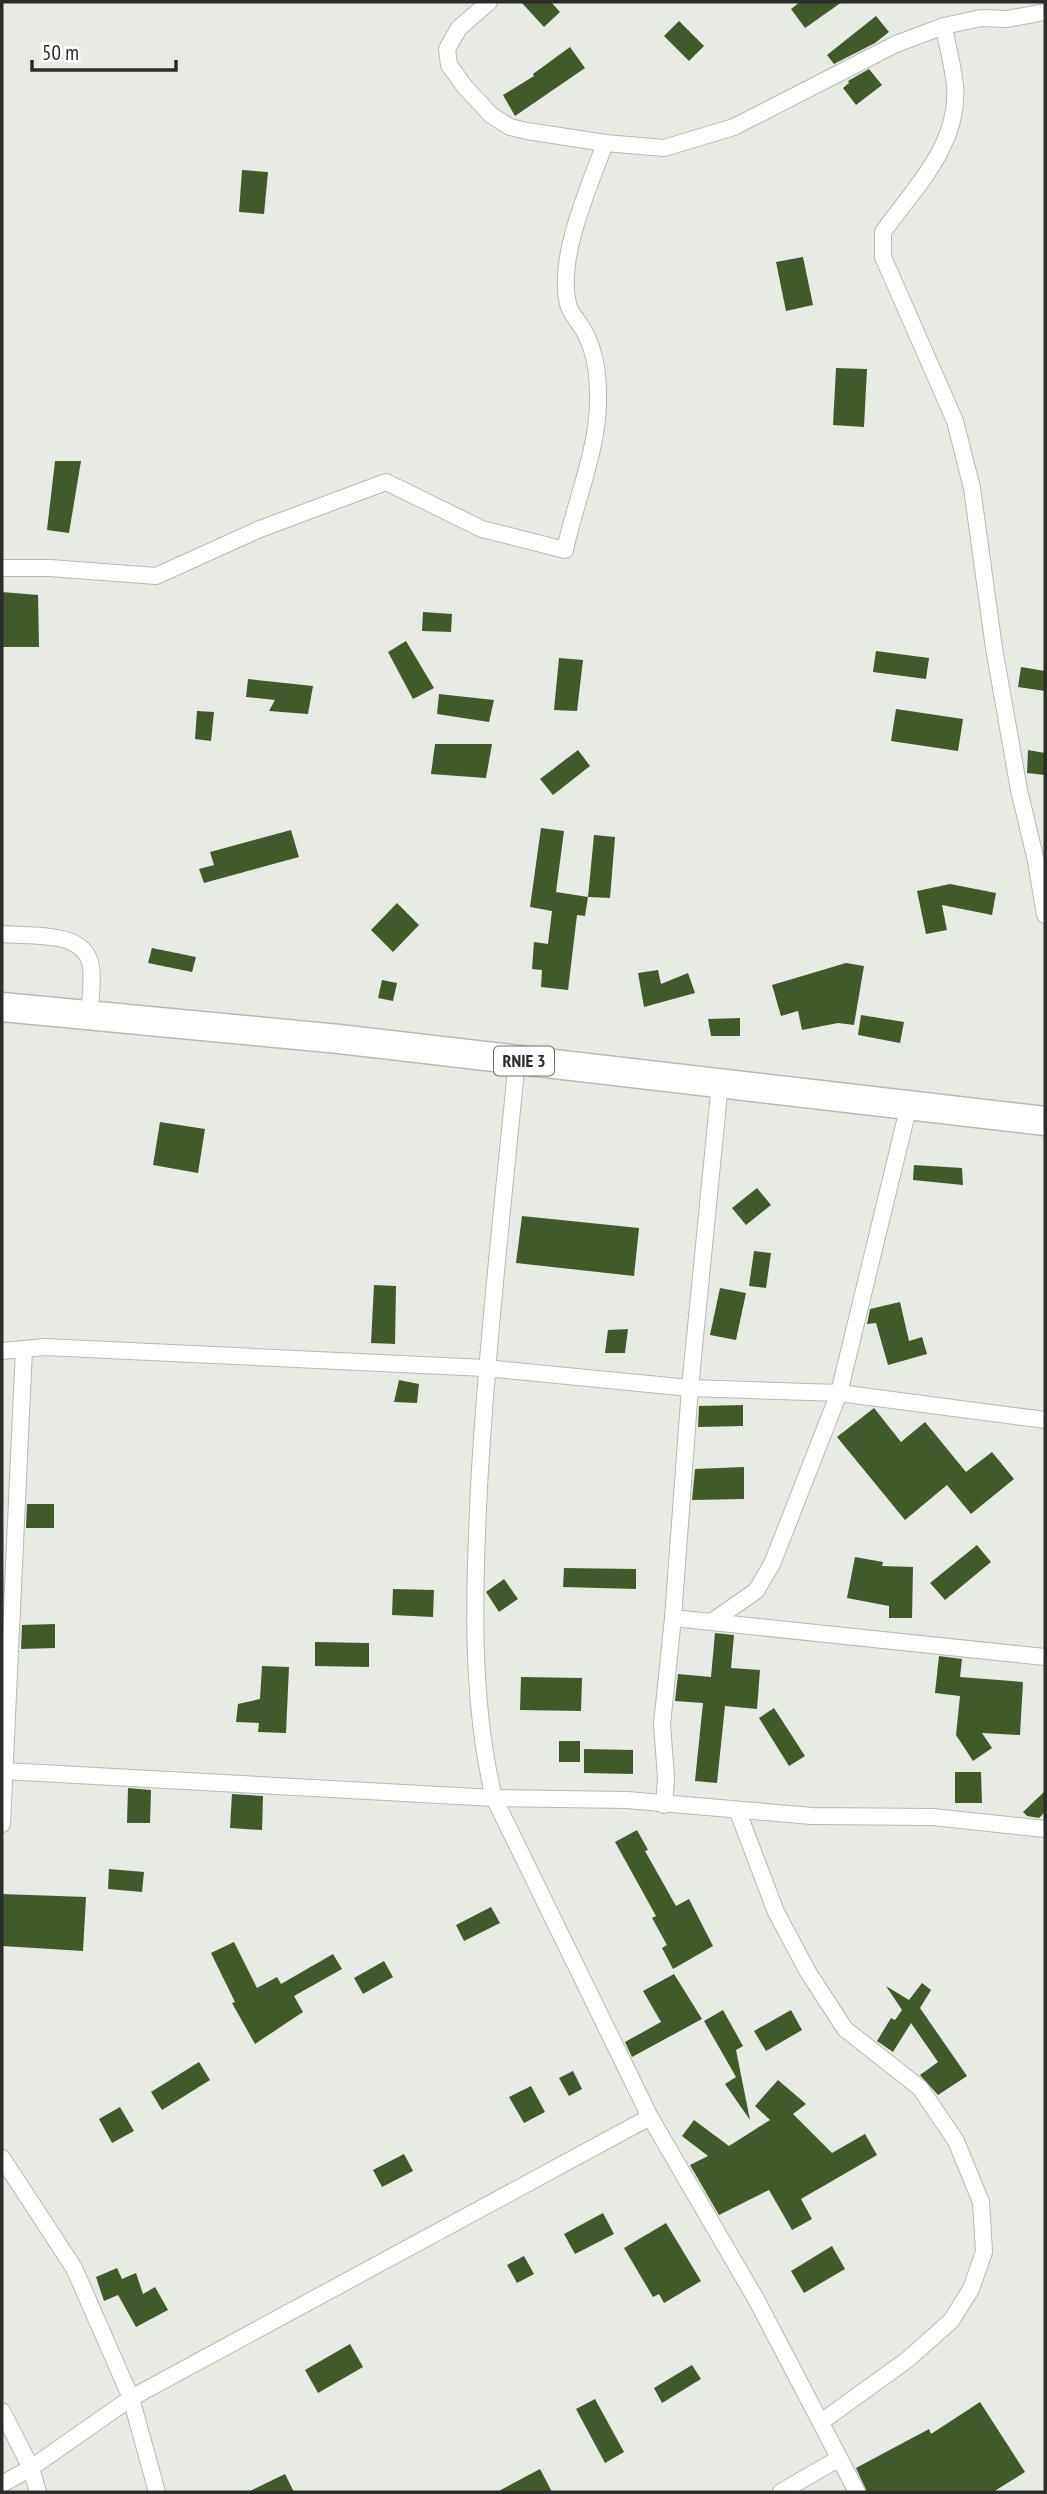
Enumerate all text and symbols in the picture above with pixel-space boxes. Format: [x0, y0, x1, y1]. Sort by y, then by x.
scale bar [32, 28, 175, 72]
text: 50 m [42, 39, 79, 66]
road number: RNIE 3 [494, 1046, 554, 1076]

